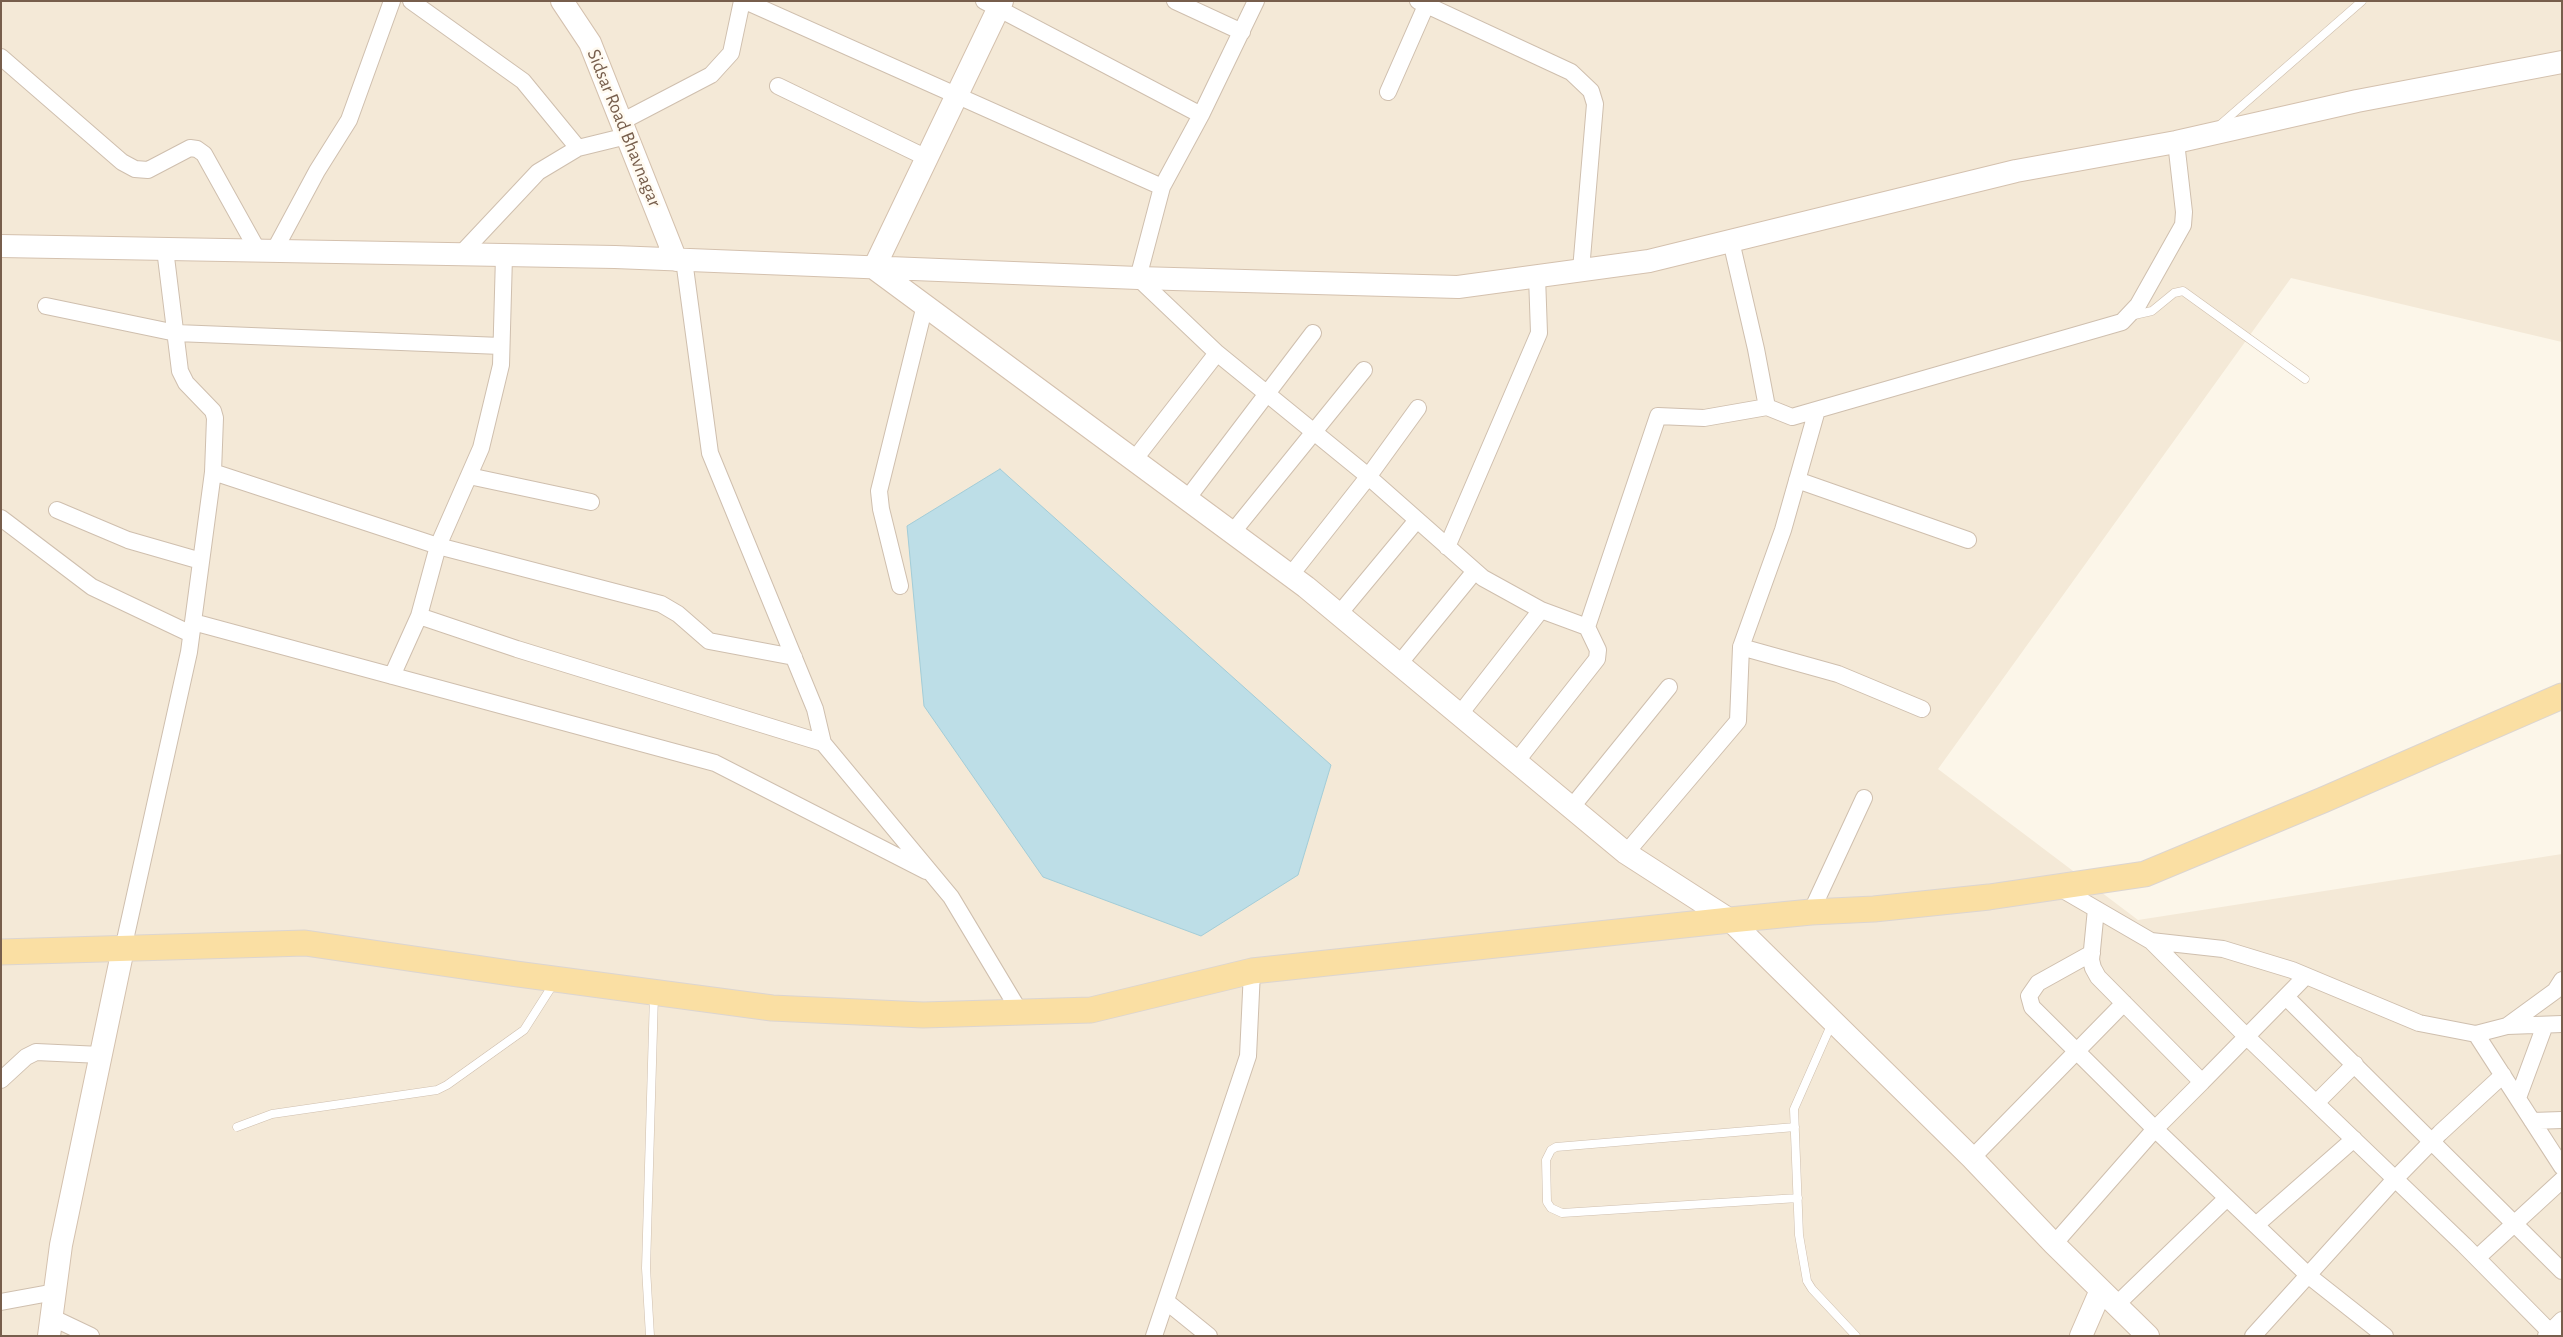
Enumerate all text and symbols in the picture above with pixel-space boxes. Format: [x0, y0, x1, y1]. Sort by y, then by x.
street label: Sidsar Road Bhavnagar [582, 46, 666, 210]

